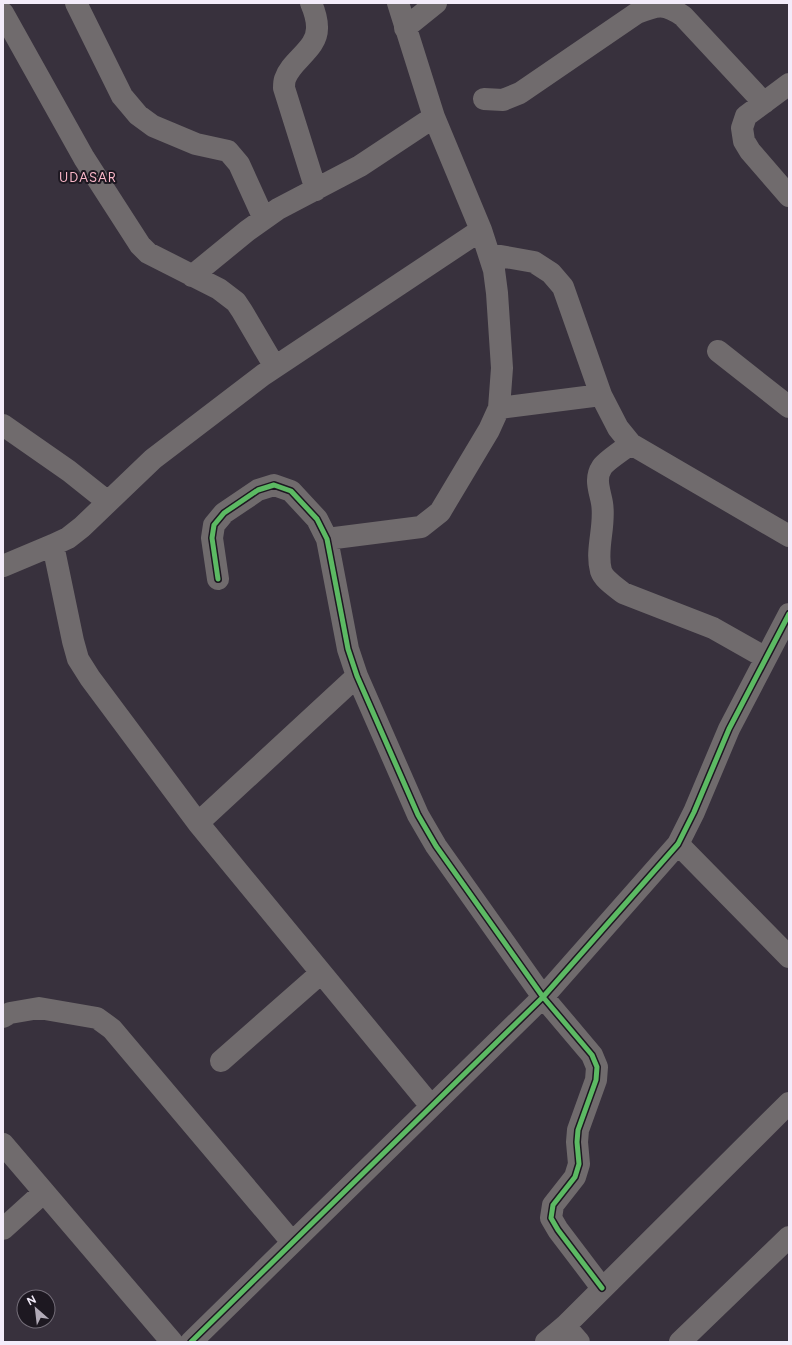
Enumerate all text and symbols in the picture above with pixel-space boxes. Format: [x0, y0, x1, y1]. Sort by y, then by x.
district label: UDASAR [59, 170, 117, 185]
north arrow [16, 1289, 56, 1329]
text: N [25, 1293, 38, 1308]

